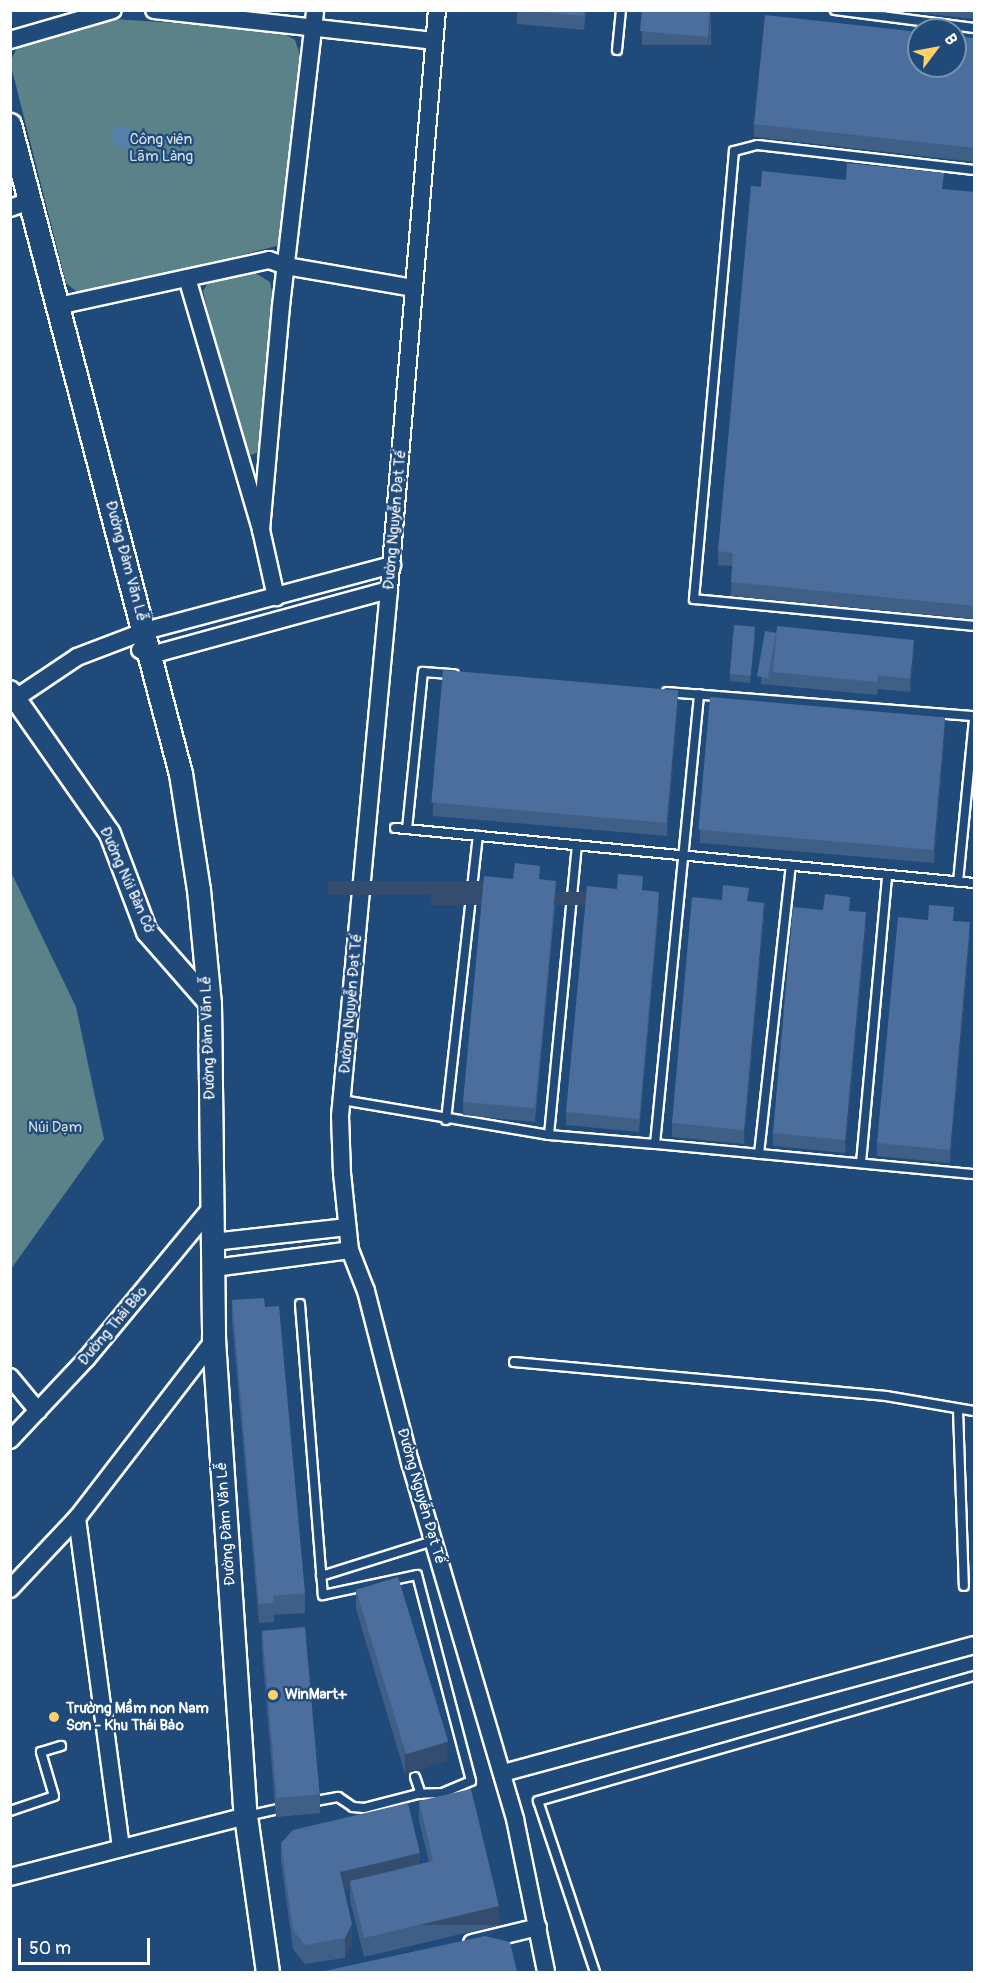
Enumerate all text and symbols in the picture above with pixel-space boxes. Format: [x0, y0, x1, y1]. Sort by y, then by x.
north arrow [907, 18, 967, 78]
text: B [940, 30, 961, 49]
park label: Công viên Lãm Làng [129, 130, 193, 165]
street label: Đường Nguyễn Đạt Tế [380, 449, 410, 591]
street label: Đường Đàm Văn Lễ [101, 499, 151, 623]
street label: Đường Núi Bàn Cờ [96, 824, 158, 936]
street label: Đường Nguyễn Đạt Tế [336, 933, 366, 1075]
street label: Đường Đàm Văn Lễ [197, 976, 219, 1100]
park label: Núi Dạm [28, 1119, 82, 1137]
street label: Đường Thái Bảo [75, 1283, 151, 1369]
street label: Đường Nguyễn Đạt Tế [393, 1426, 449, 1566]
street label: Đường Đàm Văn Lễ [213, 1462, 239, 1586]
place label: WinMart+ [285, 1686, 346, 1704]
marker: WinMart+ [266, 1688, 280, 1702]
place label: Trường Mầm non Nam Sơn - Khu Thái Bảo [66, 1699, 209, 1734]
marker: Trường Mầm non Nam Sơn - Khu Thái Bảo [47, 1710, 61, 1724]
scale bar [21, 1926, 153, 1964]
text: 50 m [29, 1937, 71, 1960]

